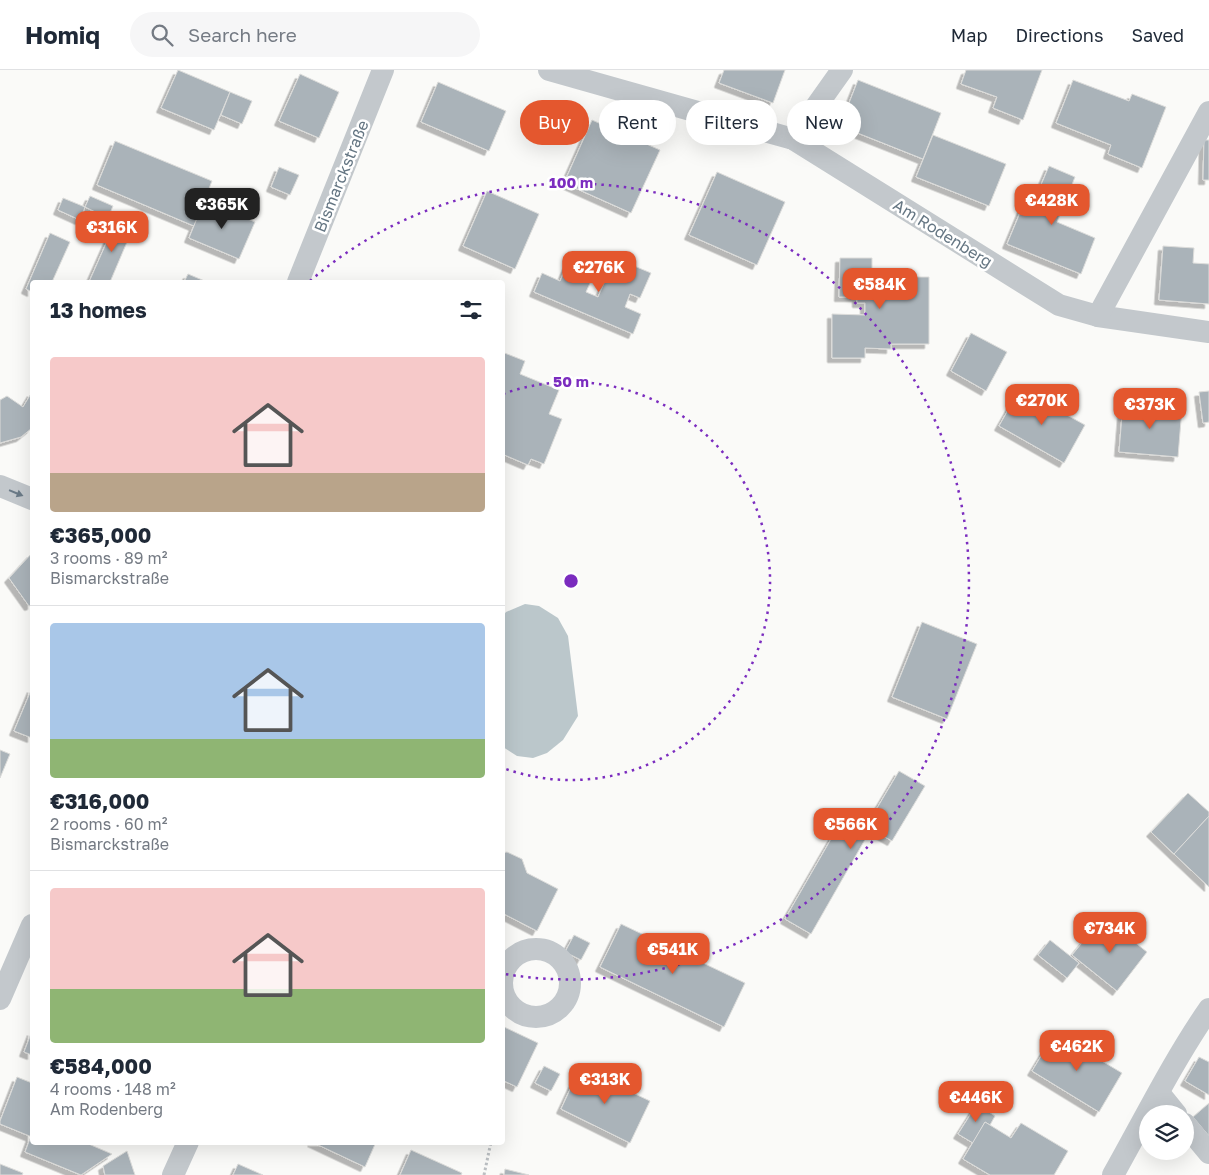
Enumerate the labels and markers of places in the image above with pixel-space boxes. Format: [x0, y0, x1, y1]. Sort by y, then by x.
pin: €428K [1017, 184, 1087, 226]
pin: €365K [187, 188, 257, 230]
pin: €316K [77, 210, 147, 253]
pin: €276K [564, 250, 634, 293]
pin: €584K [845, 268, 915, 310]
pin: €270K [1007, 384, 1077, 426]
pin: €373K [1115, 388, 1185, 430]
centre of rings [562, 572, 580, 590]
pin: €566K [816, 808, 886, 850]
pin: €734K [1075, 912, 1145, 954]
pin: €541K [638, 932, 708, 975]
pin: €462K [1042, 1030, 1112, 1072]
pin: €313K [570, 1062, 640, 1105]
pin: €446K [941, 1080, 1011, 1123]

